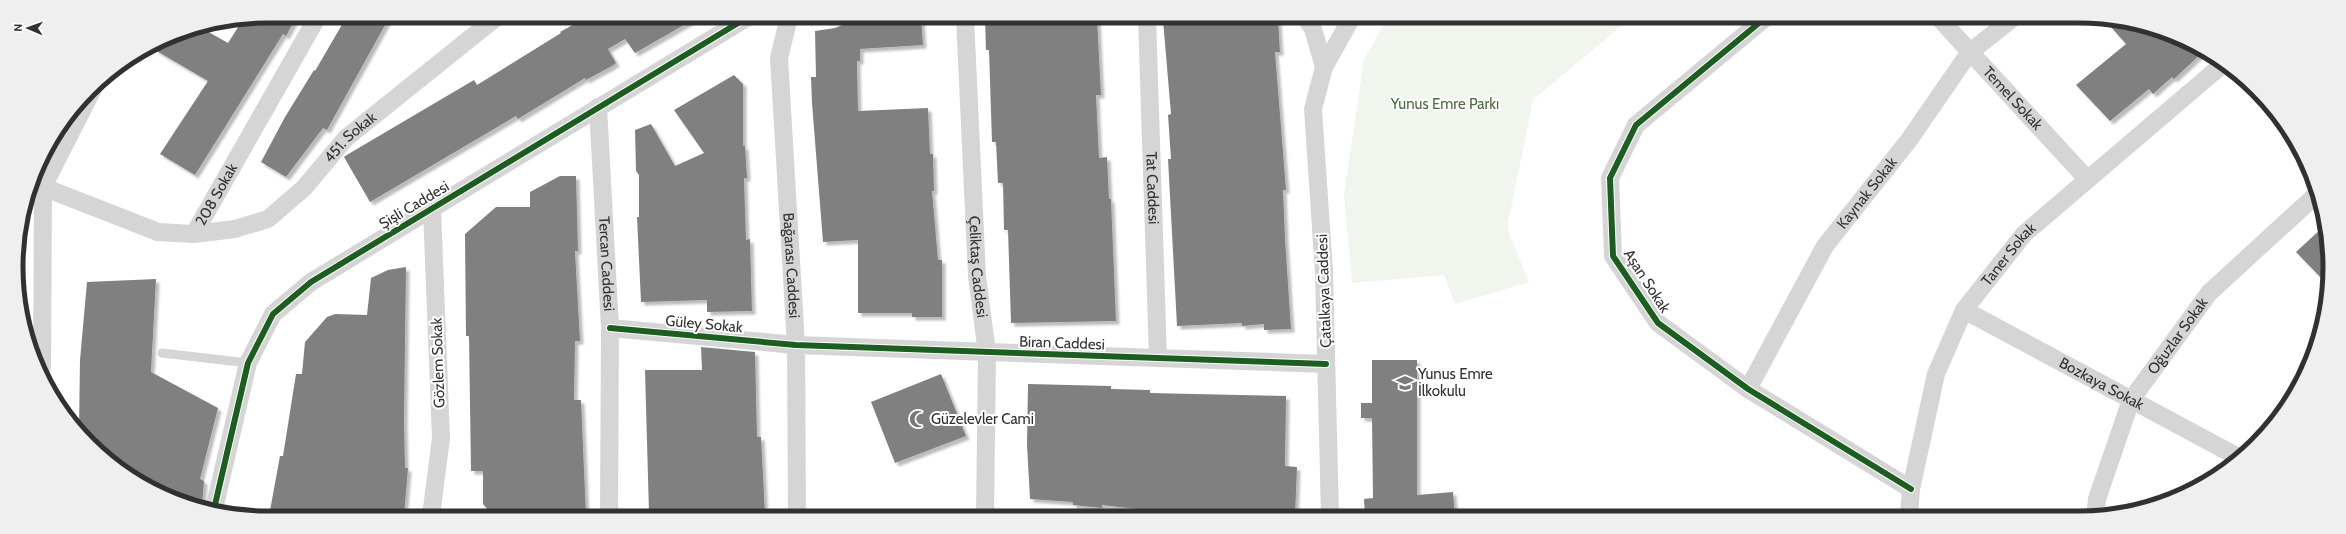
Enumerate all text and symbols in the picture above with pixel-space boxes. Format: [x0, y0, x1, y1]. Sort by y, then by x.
north arrow [8, 8, 48, 48]
text: N [11, 24, 25, 32]
street label: Temel Sokak [1979, 63, 2047, 134]
park label: Yunus Emre Parkı [1390, 95, 1499, 113]
street label: 451. Sokak [320, 108, 380, 166]
street label: Tat Caddesi [1142, 151, 1163, 225]
street label: Kaynak Sokak [1833, 153, 1901, 232]
street label: 208 Sokak [192, 160, 241, 229]
street label: Şişli Caddesi [376, 177, 452, 233]
street label: Bağarası Caddesi [779, 212, 803, 319]
street label: Çeliktaş Caddesi [965, 215, 991, 319]
street label: Tercan Caddesi [595, 216, 618, 312]
street label: Taner Sokak [1978, 219, 2040, 289]
street label: Çatalkaya Caddesi [1313, 234, 1335, 348]
street label: Aşan Sokak [1620, 246, 1674, 316]
street label: Oğuzlar Sokak [2144, 294, 2212, 378]
street label: Güley Sokak [665, 312, 744, 336]
street label: Gözlem Sokak [427, 317, 449, 408]
street label: Biran Caddesi [1019, 333, 1105, 353]
street label: Bozkaya Sokak [2056, 354, 2147, 414]
place label: Yunus Emre İlkokulu [1417, 365, 1493, 400]
school or university icon: Yunus Emre İlkokulu [1395, 373, 1415, 393]
mosque icon: Güzelevler Cami [908, 409, 928, 429]
place label: Güzelevler Cami [931, 410, 1034, 428]

